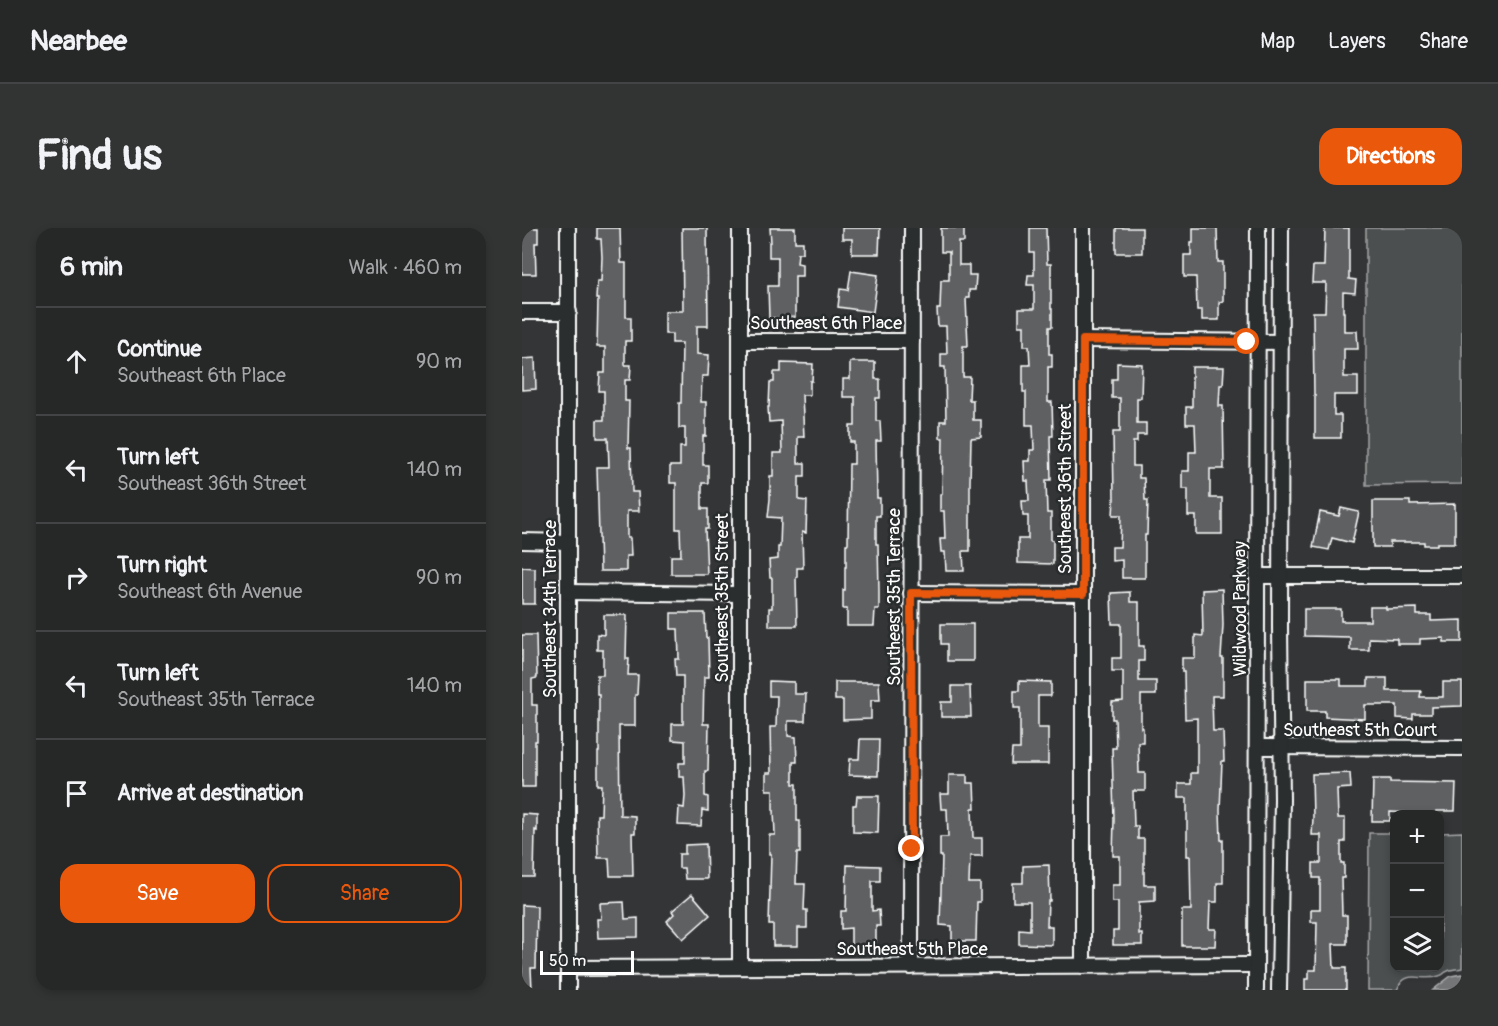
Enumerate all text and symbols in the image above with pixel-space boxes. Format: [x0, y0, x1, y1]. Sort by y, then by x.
text: Nearbee [30, 24, 127, 59]
text: Map [1260, 28, 1295, 55]
text: Layers [1328, 28, 1386, 55]
text: Share [1419, 28, 1468, 55]
button: Directions [1319, 128, 1462, 185]
text: Find us [36, 130, 162, 182]
text: 6 min [60, 251, 123, 283]
text: Walk · 460 m [348, 255, 462, 280]
street label: Southeast 6th Place [750, 312, 902, 335]
route start [1233, 328, 1259, 354]
text: Continue [117, 335, 201, 363]
icon: ahead [60, 345, 93, 378]
text: 90 m [416, 349, 462, 374]
text: Southeast 6th Place [117, 363, 286, 388]
street label: Southeast 36th Street [1054, 403, 1077, 574]
text: Turn left [117, 443, 199, 471]
icon: left [60, 453, 93, 486]
text: 140 m [407, 457, 462, 482]
text: Southeast 36th Street [117, 471, 306, 496]
street label: Southeast 35th Terrace [883, 508, 906, 686]
street label: Southeast 35th Street [711, 512, 734, 683]
street label: Southeast 34th Terrace [539, 520, 562, 698]
street label: Wildwood Parkway [1229, 541, 1252, 677]
text: Turn right [117, 551, 207, 579]
icon: right [60, 561, 93, 594]
text: 90 m [416, 565, 462, 590]
text: Southeast 6th Avenue [117, 579, 302, 604]
text: Turn left [117, 659, 199, 687]
icon: left [60, 669, 93, 702]
text: 140 m [407, 673, 462, 698]
text: Southeast 35th Terrace [117, 687, 315, 712]
street label: Southeast 5th Court [1283, 719, 1438, 742]
icon: arrive [60, 777, 93, 810]
text: Arrive at destination [117, 779, 303, 807]
map controls [1390, 810, 1444, 972]
button: + [1390, 810, 1444, 864]
route end [898, 835, 924, 861]
button: Save [60, 864, 255, 923]
button: Share [267, 864, 462, 923]
button: − [1390, 864, 1444, 918]
button: layers [1390, 918, 1444, 972]
street label: Southeast 5th Place [836, 938, 988, 961]
scale bar [540, 948, 634, 976]
text: 50 m [549, 951, 586, 971]

